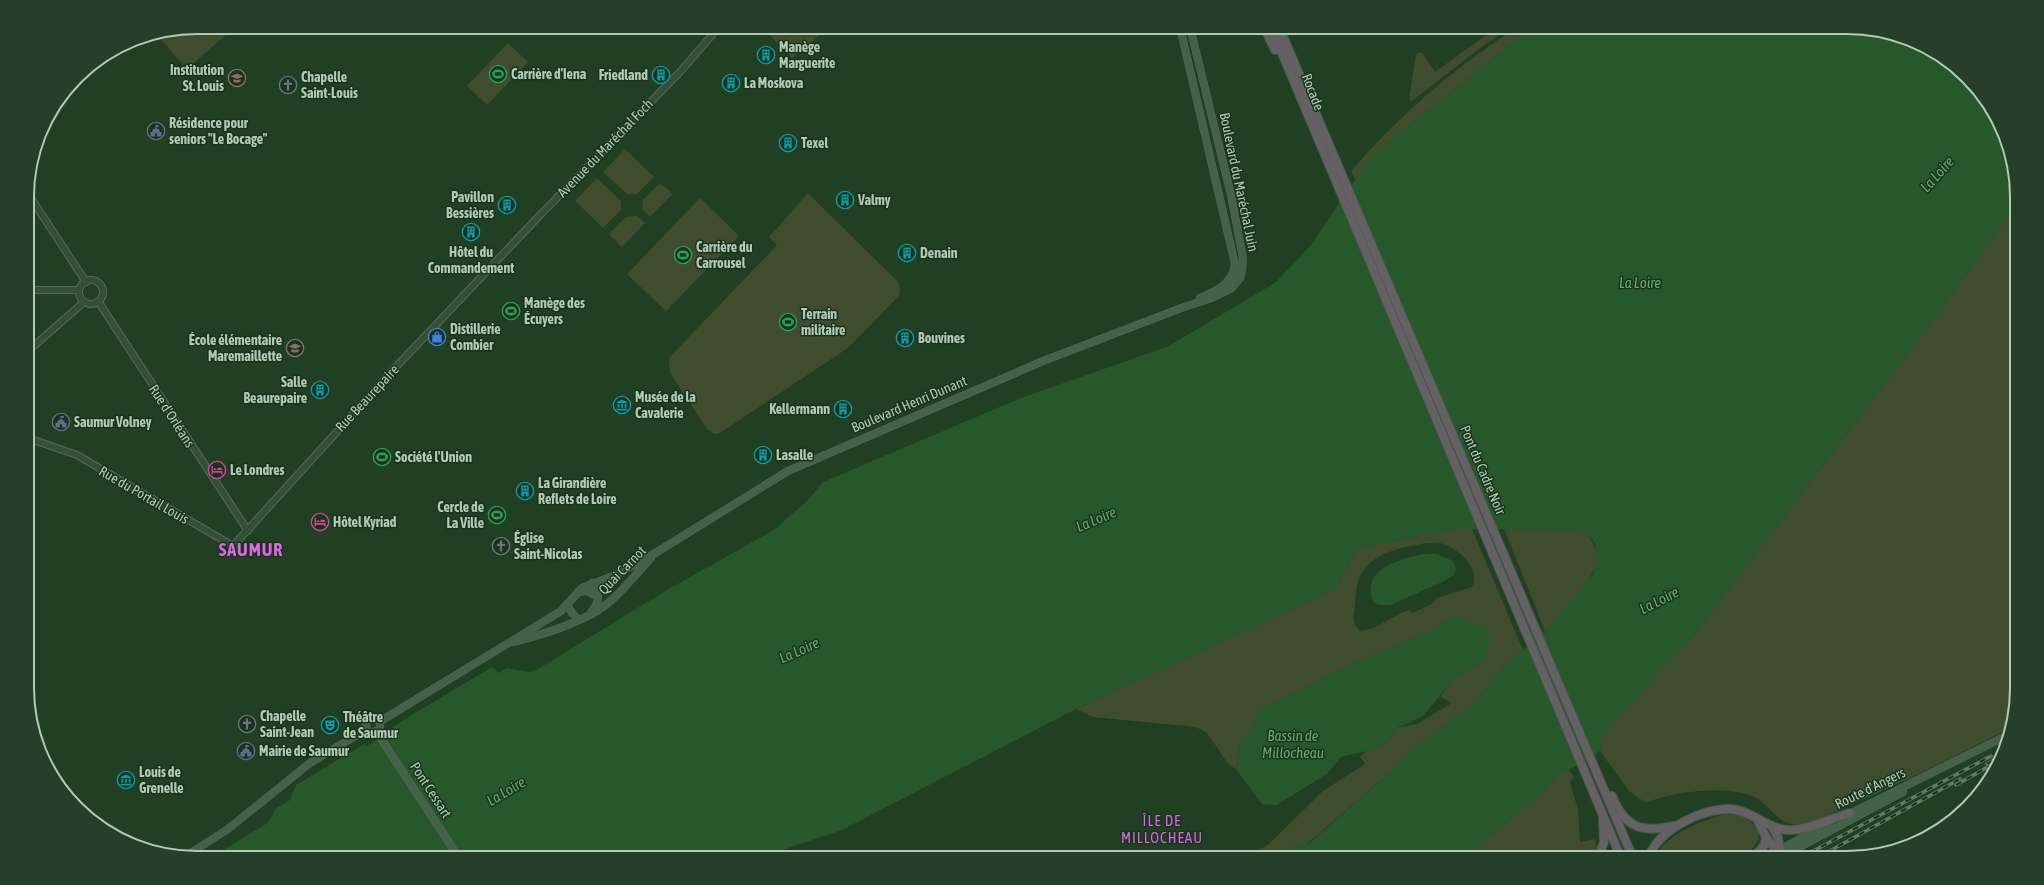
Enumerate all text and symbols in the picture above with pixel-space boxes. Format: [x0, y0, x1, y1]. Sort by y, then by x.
place label: Manège Marguerite [779, 39, 835, 71]
building icon: Manège Marguerite [756, 45, 776, 65]
place label: Institution St. Louis [170, 62, 224, 94]
sports icon: Carrière d'Iena [488, 64, 508, 84]
building icon: Friedland [651, 65, 671, 85]
place label: Carrière d'Iena [511, 66, 587, 82]
place label: Friedland [599, 67, 648, 83]
school or university icon: Institution St. Louis [227, 68, 247, 88]
place label: Chapelle Saint-Louis [301, 69, 358, 101]
street label: Rocade [1299, 71, 1327, 113]
building icon: La Moskova [721, 73, 741, 93]
church icon: Chapelle Saint-Louis [278, 75, 298, 95]
place label: La Moskova [744, 75, 804, 91]
street label: Avenue du Maréchal Foch [554, 96, 656, 200]
street label: Boulevard du Maréchal Juin [1216, 111, 1262, 253]
place label: Résidence pour seniors "Le Bocage" [169, 115, 268, 147]
public building icon: Résidence pour seniors "Le Bocage" [146, 121, 166, 141]
building icon: Texel [778, 133, 798, 153]
place label: Texel [801, 135, 828, 151]
water label: La Loire [1917, 153, 1957, 195]
place label: Pavillon Bessières [446, 189, 494, 221]
building icon: Valmy [835, 190, 855, 210]
place label: Valmy [857, 192, 891, 208]
building icon: Pavillon Bessières [497, 195, 517, 215]
building icon: Hôtel du Commandement [461, 222, 481, 242]
place label: Carrière du Carrousel [696, 239, 753, 271]
building icon: Denain [897, 243, 917, 263]
place label: Hôtel du Commandement [428, 244, 514, 276]
sports icon: Carrière du Carrousel [673, 245, 693, 265]
place label: Denain [920, 245, 958, 261]
water label: La Loire [1619, 274, 1661, 291]
place label: Manège des Écuyers [524, 295, 585, 327]
sports icon: Manège des Écuyers [501, 301, 521, 321]
place label: Terrain militaire [801, 306, 845, 338]
sports icon: Terrain militaire [778, 312, 798, 332]
place label: Distillerie Combier [450, 321, 501, 353]
shop icon: Distillerie Combier [427, 327, 447, 347]
building icon: Bouvines [895, 328, 915, 348]
place label: Bouvines [918, 330, 965, 346]
place label: École élémentaire Maremaillette [189, 332, 282, 364]
school or university icon: École élémentaire Maremaillette [285, 338, 305, 358]
street label: Rue Beaurepaire [332, 361, 402, 435]
street label: Boulevard Henri Dunant [849, 372, 969, 436]
place label: Salle Beaurepaire [243, 374, 307, 406]
building icon: Salle Beaurepaire [310, 380, 330, 400]
street label: Rue d'Orléans [146, 382, 198, 450]
place label: Musée de la Cavalerie [635, 389, 696, 421]
museum icon: Musée de la Cavalerie [612, 395, 632, 415]
building icon: Kellermann [833, 399, 853, 419]
place label: Kellermann [769, 401, 830, 417]
public building icon: Saumur Volney [51, 412, 71, 432]
place label: Saumur Volney [74, 414, 152, 430]
street label: Pont du Cadre Noir [1457, 423, 1509, 518]
building icon: Lasalle [753, 445, 773, 465]
sports icon: Société l'Union [372, 447, 392, 467]
place label: Lasalle [776, 447, 813, 463]
place label: Société l'Union [395, 449, 472, 465]
hotel icon: Le Londres [207, 460, 227, 480]
place label: Le Londres [230, 462, 285, 478]
street label: Rue du Portail Louis [96, 463, 192, 527]
place label: La Girandière Reflets de Loire [538, 475, 617, 507]
building icon: La Girandière Reflets de Loire [515, 481, 535, 501]
place label: Cercle de La Ville [437, 499, 484, 531]
water label: La Loire [1073, 503, 1119, 535]
sports icon: Cercle de La Ville [487, 505, 507, 525]
hotel icon: Hôtel Kyriad [310, 512, 330, 532]
place label: Hôtel Kyriad [333, 514, 397, 530]
place label: Église Saint-Nicolas [514, 530, 582, 562]
church icon: Église Saint-Nicolas [491, 536, 511, 556]
district label: SAUMUR [219, 539, 283, 560]
street label: Quai Carnot [595, 543, 649, 597]
water label: La Loire [1636, 583, 1682, 617]
water label: La Loire [776, 634, 822, 666]
place label: Chapelle Saint-Jean [260, 708, 314, 740]
place label: Théâtre de Saumur [343, 709, 399, 741]
church icon: Chapelle Saint-Jean [237, 714, 257, 734]
theatre icon: Théâtre de Saumur [320, 715, 340, 735]
water label: Bassin de Millocheau [1262, 727, 1324, 761]
public building icon: Mairie de Saumur [236, 741, 256, 761]
place label: Mairie de Saumur [259, 743, 350, 759]
street label: Pont Cessart [407, 759, 455, 821]
place label: Louis de Grenelle [139, 764, 184, 796]
street label: Route d'Angers [1832, 764, 1908, 812]
museum icon: Louis de Grenelle [116, 770, 136, 790]
water label: La Loire [484, 773, 529, 809]
district label: ÎLE DE MILLOCHEAU [1121, 812, 1203, 846]

